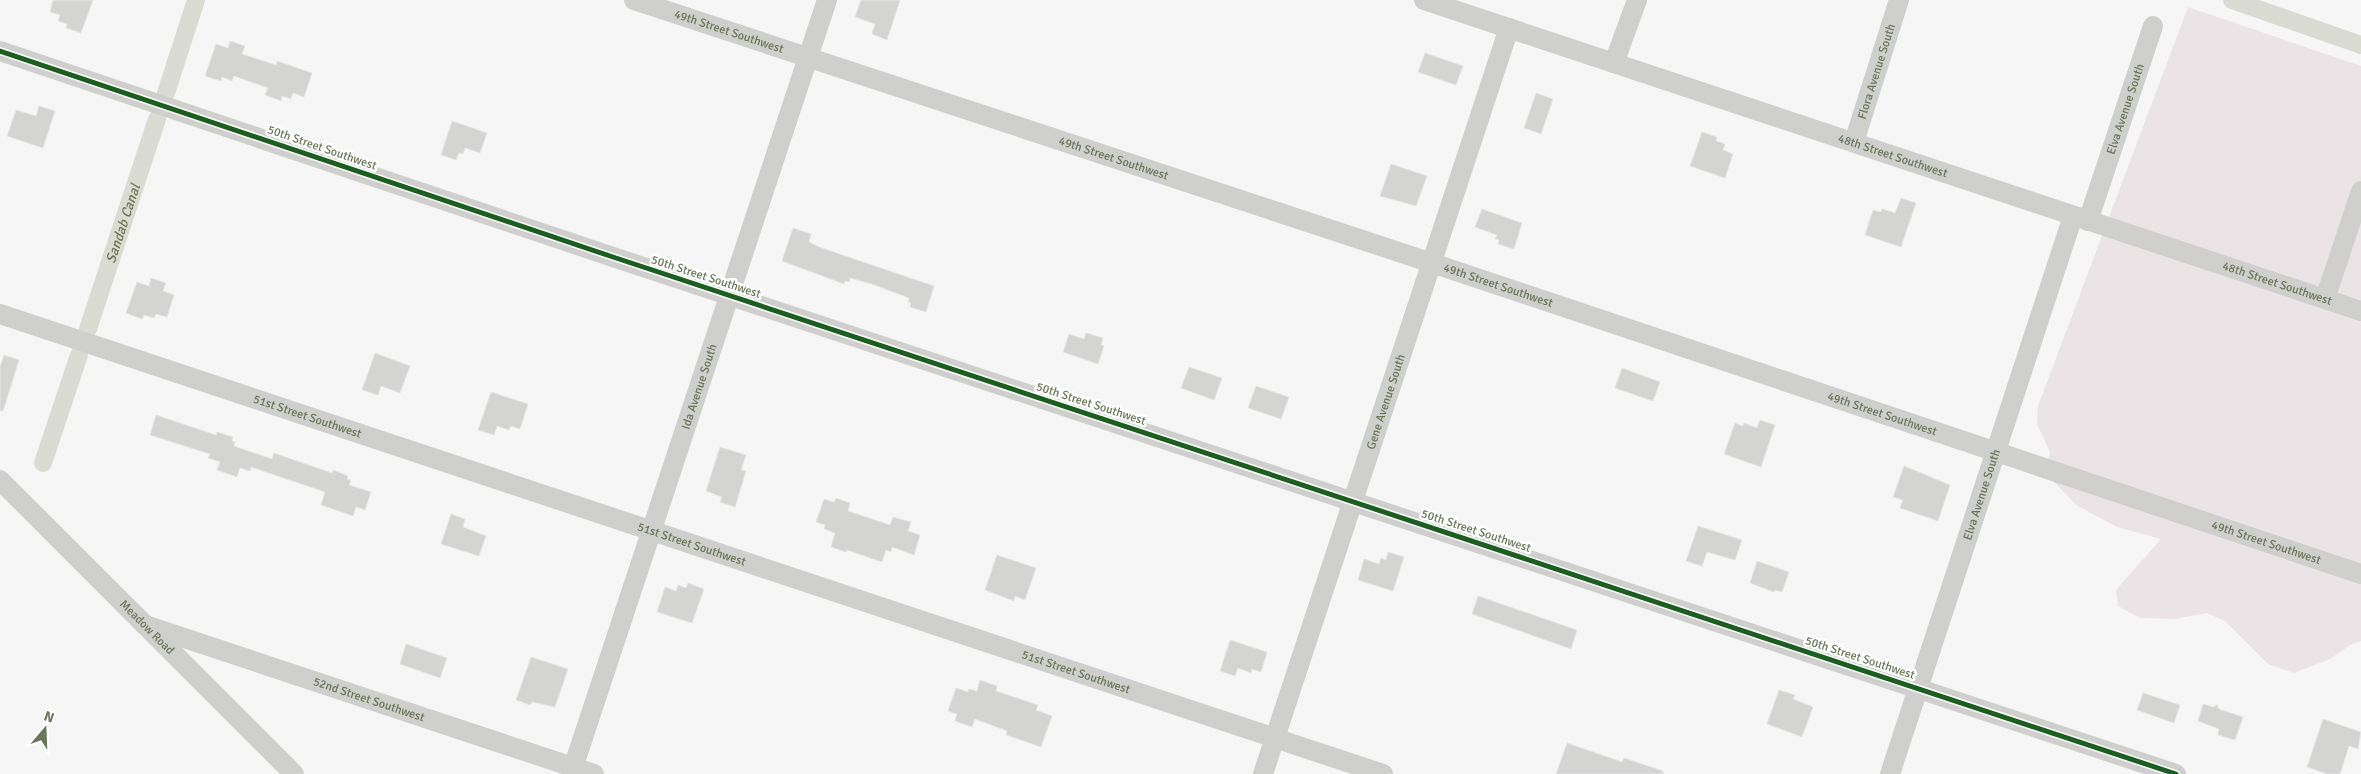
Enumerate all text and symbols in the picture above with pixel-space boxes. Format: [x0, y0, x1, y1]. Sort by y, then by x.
street label: 49th Street Southwest [672, 6, 786, 56]
street label: Flora Avenue South [1854, 22, 1899, 121]
street label: Elva Avenue South [2103, 62, 2147, 156]
street label: 50th Street Southwest [266, 122, 378, 174]
street label: 48th Street Southwest [1836, 130, 1949, 181]
street label: 49th Street Southwest [1057, 133, 1170, 183]
water label: Sandab Canal [102, 181, 144, 265]
street label: 50th Street Southwest [649, 252, 763, 302]
street label: 48th Street Southwest [2221, 258, 2334, 308]
street label: 49th Street Southwest [1442, 260, 1555, 310]
street label: Ida Avenue South [678, 342, 720, 431]
street label: Gene Avenue South [1363, 352, 1408, 451]
street label: 50th Street Southwest [1034, 379, 1148, 429]
street label: 49th Street Southwest [1826, 388, 1939, 439]
street label: 51st Street Southwest [251, 391, 363, 441]
street label: Elva Avenue South [1960, 447, 2004, 542]
street label: 50th Street Southwest [1419, 506, 1533, 556]
street label: 49th Street Southwest [2210, 517, 2323, 568]
street label: 51st Street Southwest [636, 519, 748, 569]
street label: Meadow Road [117, 597, 178, 658]
street label: 50th Street Southwest [1803, 633, 1917, 683]
street label: 51st Street Southwest [1020, 647, 1132, 697]
street label: 52nd Street Southwest [311, 674, 427, 725]
north arrow [20, 704, 70, 754]
text: N [42, 708, 56, 727]

